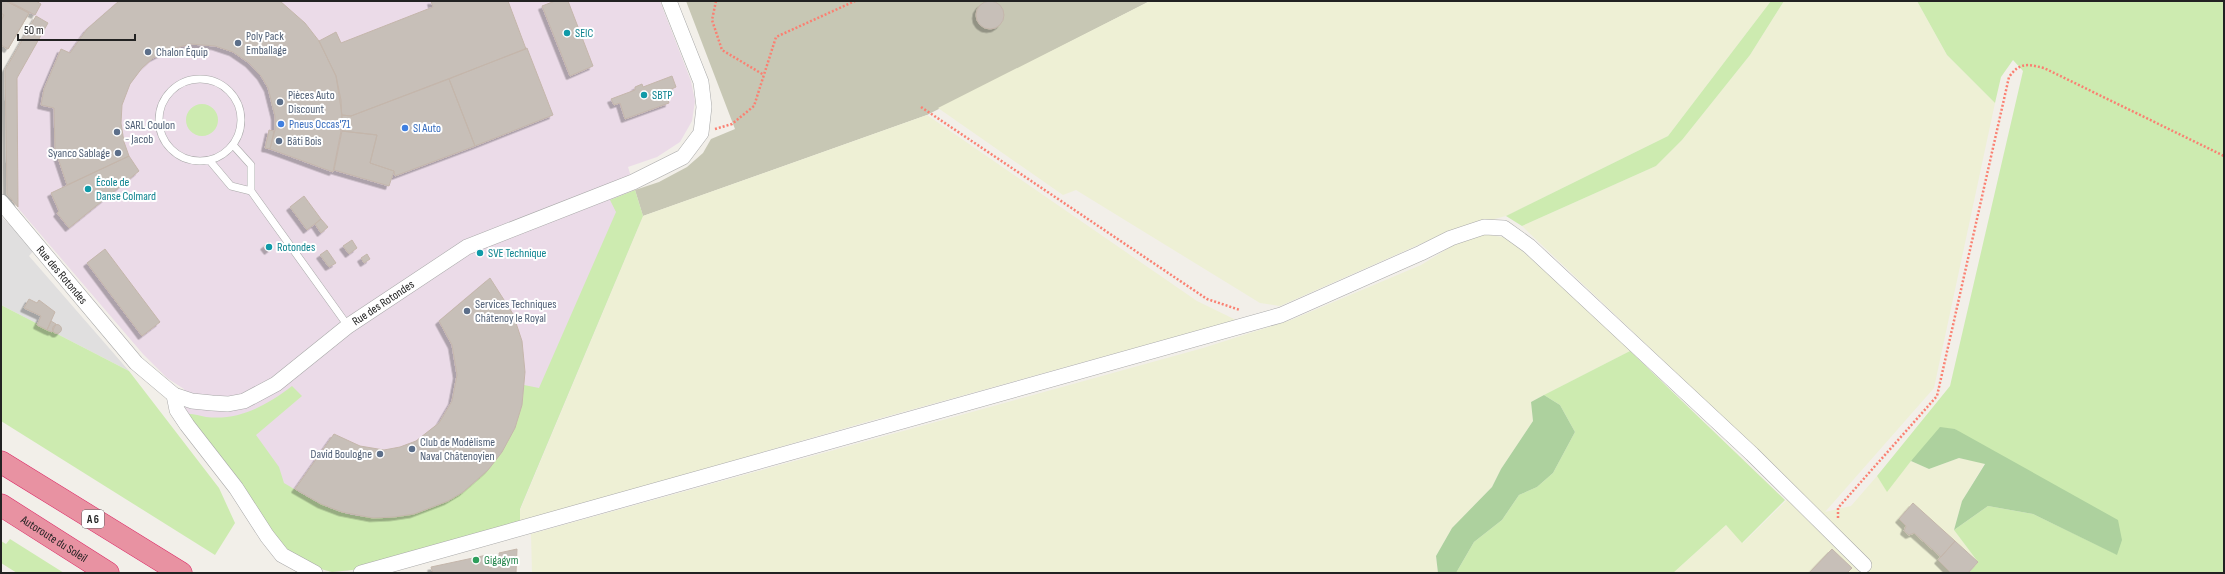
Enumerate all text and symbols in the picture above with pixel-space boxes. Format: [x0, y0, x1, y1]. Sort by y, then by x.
scale bar [18, 16, 135, 42]
text: 50 m [24, 23, 44, 38]
place label: SEIC [575, 26, 594, 41]
marker: SEIC [562, 28, 572, 38]
place label: Poly Pack Emballage [246, 29, 287, 58]
marker: Poly Pack Emballage [233, 38, 243, 48]
place label: Chalon Équip [156, 45, 208, 60]
marker: Chalon Équip [143, 47, 153, 57]
place label: Pièces Auto Discount [288, 88, 335, 117]
place label: SBTP [652, 88, 672, 103]
marker: SBTP [639, 90, 649, 100]
marker: Pièces Auto Discount [275, 97, 285, 107]
place label: Pneus Occas'71 [289, 117, 351, 132]
place label: SARL Coulon - Jacob [125, 118, 175, 147]
marker: Pneus Occas'71 [276, 119, 286, 129]
place label: Sl Auto [413, 121, 441, 136]
marker: Sl Auto [400, 123, 410, 133]
marker: SARL Coulon - Jacob [112, 127, 122, 137]
place label: Bâti Bois [287, 134, 322, 149]
marker: Bâti Bois [274, 136, 284, 146]
place label: Syanco Sablage [48, 146, 110, 161]
marker: Syanco Sablage [113, 148, 123, 158]
place label: École de Danse Colmard [96, 175, 156, 204]
marker: École de Danse Colmard [83, 184, 93, 194]
place label: Rotondes [277, 240, 315, 255]
marker: Rotondes [264, 242, 274, 252]
street label: Rue des Rotondes [33, 243, 90, 307]
place label: SVE Technique [488, 246, 547, 261]
marker: SVE Technique [475, 248, 485, 258]
street label: Rue des Rotondes [349, 277, 417, 329]
place label: Services Techniques Châtenoy le Royal [475, 297, 557, 326]
marker: Services Techniques Châtenoy le Royal [462, 306, 472, 316]
place label: Club de Modélisme Naval Châtenoyien [420, 435, 495, 464]
marker: Club de Modélisme Naval Châtenoyien [407, 444, 417, 454]
place label: David Boulogne [311, 447, 372, 462]
marker: David Boulogne [375, 449, 385, 459]
road number: A 6 [82, 510, 104, 528]
street label: Autoroute du Soleil [17, 512, 90, 566]
place label: Gigagym [484, 553, 519, 568]
marker: Gigagym [471, 555, 481, 565]

